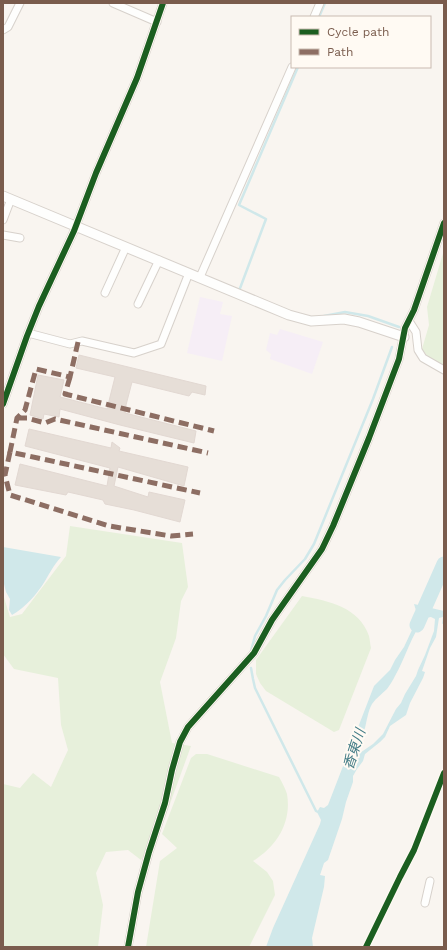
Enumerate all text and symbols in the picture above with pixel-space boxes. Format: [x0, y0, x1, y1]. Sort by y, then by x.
legend [291, 16, 431, 68]
text: Cycle path [327, 25, 389, 39]
text: Path [327, 45, 353, 59]
water label: 香東川 [340, 725, 369, 771]

